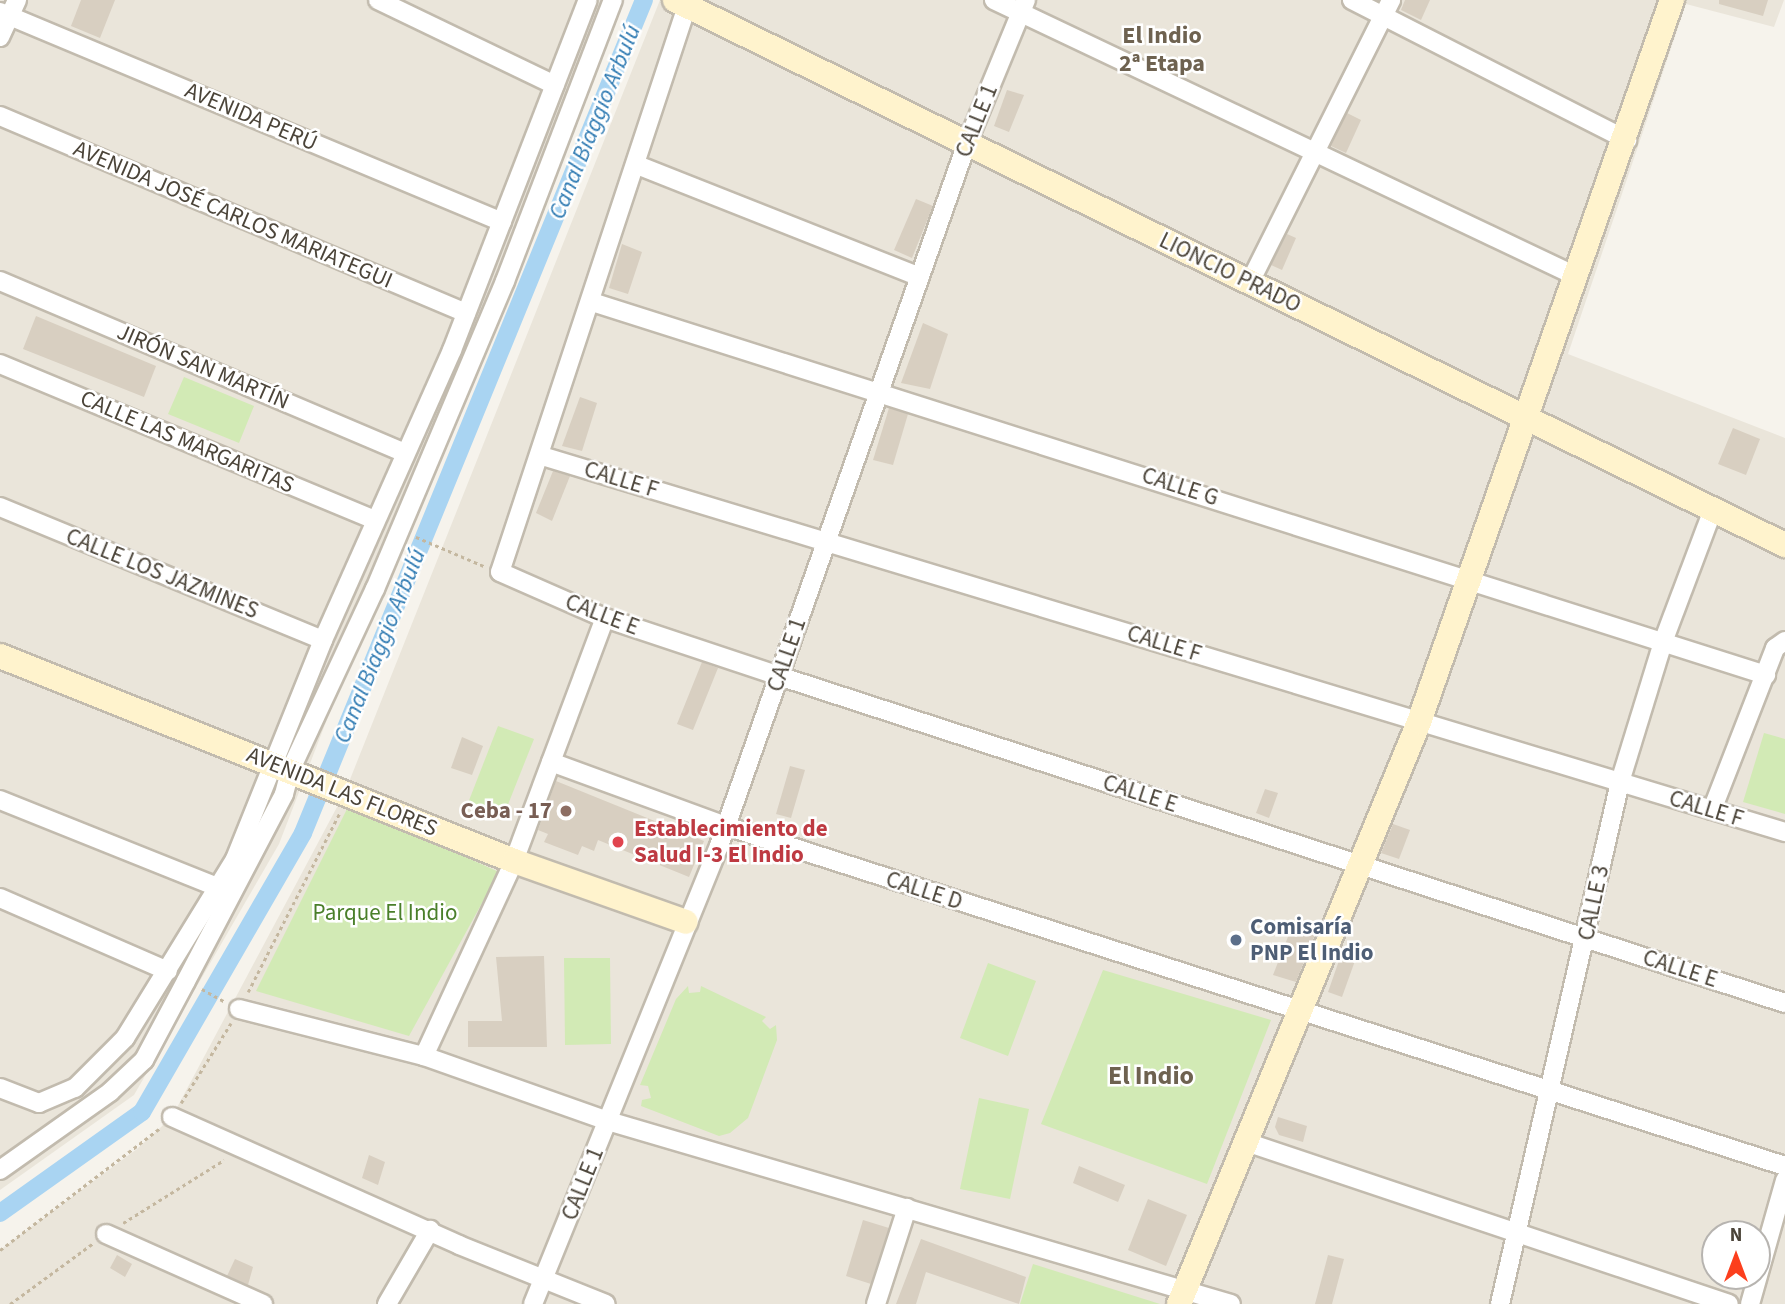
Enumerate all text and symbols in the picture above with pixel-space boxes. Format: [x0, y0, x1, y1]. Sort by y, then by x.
water label: Canal Biaggio Arbulú [543, 21, 647, 223]
district label: El Indio 2ª Etapa [1119, 22, 1205, 78]
street label: AVENIDA PERÚ [181, 77, 321, 157]
street label: CALLE 1 [950, 81, 1004, 161]
street label: AVENIDA JOSÉ CARLOS MARIATEGUI [69, 135, 397, 295]
street label: LIONCIO PRADO [1155, 227, 1305, 319]
street label: JIRÓN SAN MARTÍN [113, 318, 293, 416]
street label: CALLE LAS MARGARITAS [76, 384, 298, 500]
street label: CALLE F [581, 456, 661, 504]
street label: CALLE G [1138, 462, 1222, 512]
street label: CALLE LOS JAZMINES [62, 523, 262, 625]
water label: Canal Biaggio Arbulú [328, 545, 432, 747]
street label: CALLE E [561, 588, 643, 642]
street label: CALLE 1 [762, 615, 812, 695]
street label: CALLE F [1124, 620, 1204, 668]
street label: AVENIDA LAS FLORES [243, 741, 441, 843]
street label: CALLE E [1099, 769, 1181, 819]
street label: CALLE F [1666, 785, 1746, 833]
place label: Ceba - 17 [461, 797, 552, 825]
marker: Ceba - 17 [558, 803, 574, 819]
place label: Establecimiento de Salud I-3 El Indio [634, 815, 828, 869]
marker: Establecimiento de Salud I-3 El Indio [608, 832, 628, 852]
street label: CALLE 3 [1573, 863, 1615, 943]
street label: CALLE D [882, 866, 966, 916]
park label: Parque El Indio [313, 899, 457, 927]
place label: Comisaría PNP El Indio [1250, 913, 1373, 967]
marker: Comisaría PNP El Indio [1228, 932, 1244, 948]
street label: CALLE E [1639, 944, 1721, 994]
district label: El Indio [1108, 1060, 1194, 1092]
street label: CALLE 1 [556, 1144, 610, 1224]
north arrow [1701, 1220, 1771, 1290]
text: N [1730, 1222, 1742, 1249]

